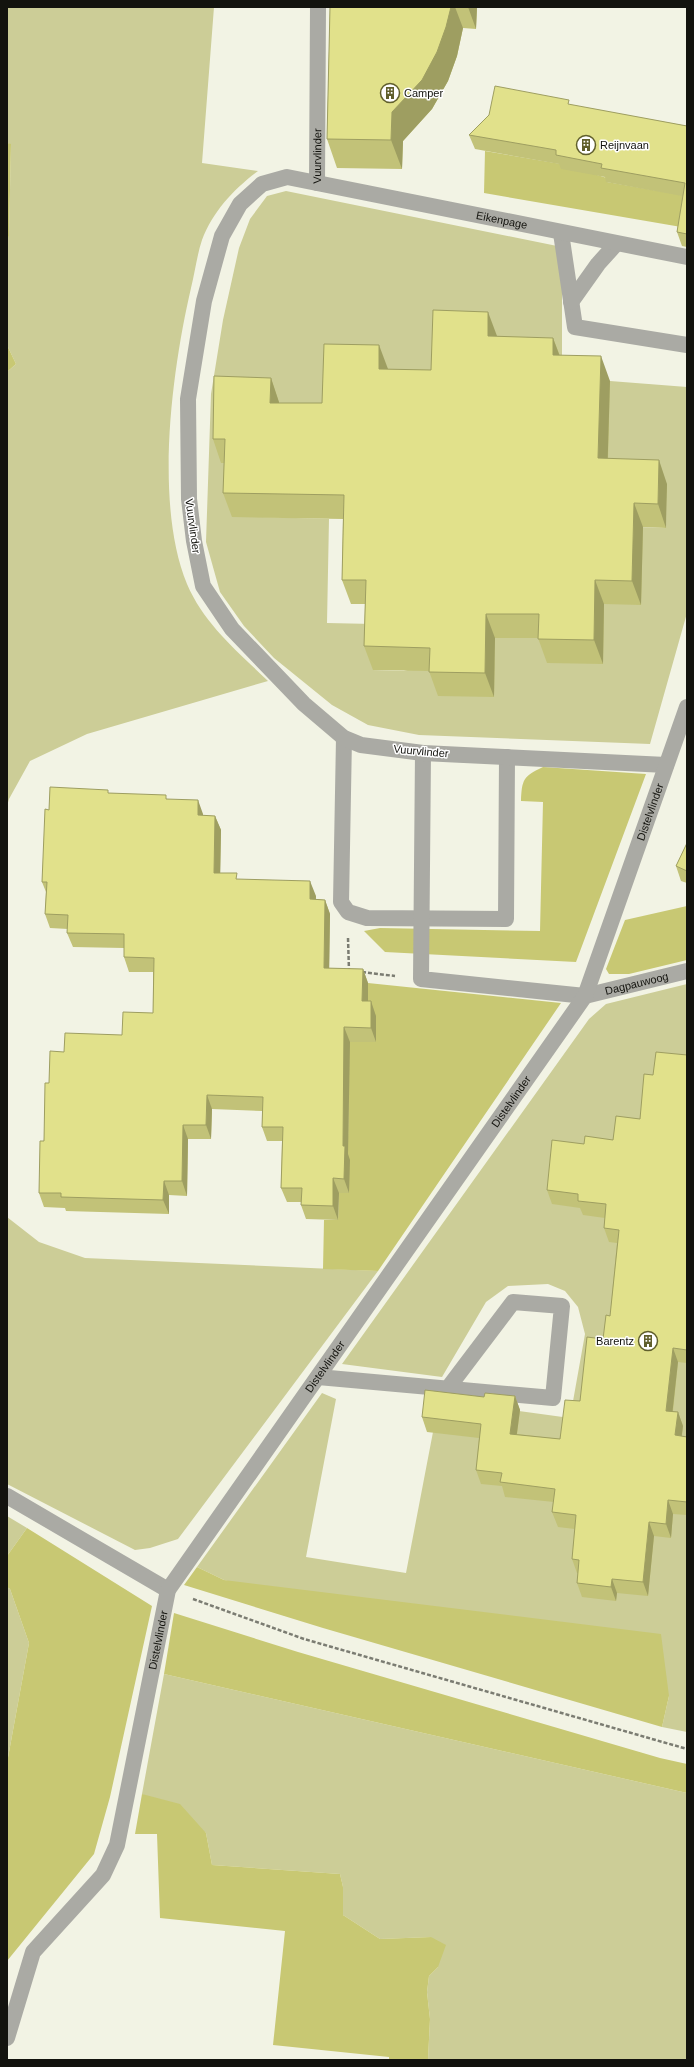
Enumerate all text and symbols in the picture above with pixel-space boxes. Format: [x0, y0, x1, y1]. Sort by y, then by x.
building icon: Camper [379, 82, 401, 104]
place label: Camper [404, 87, 443, 99]
street label: Vuurvlinder [311, 128, 323, 184]
building icon: Reijnvaan [575, 134, 597, 156]
place label: Reijnvaan [600, 139, 649, 151]
street label: Eikenpage [475, 209, 529, 231]
street label: Vuurvlinder [183, 498, 203, 555]
street label: Vuurvlinder [393, 743, 449, 759]
street label: Distelvlinder [634, 781, 666, 842]
street label: Dagpauwoog [604, 970, 670, 997]
street label: Distelvlinder [489, 1073, 533, 1129]
building icon: Barentz [637, 1330, 659, 1352]
place label: Barentz [596, 1335, 634, 1347]
street label: Distelvlinder [303, 1338, 347, 1395]
street label: Distelvlinder [146, 1609, 170, 1671]

